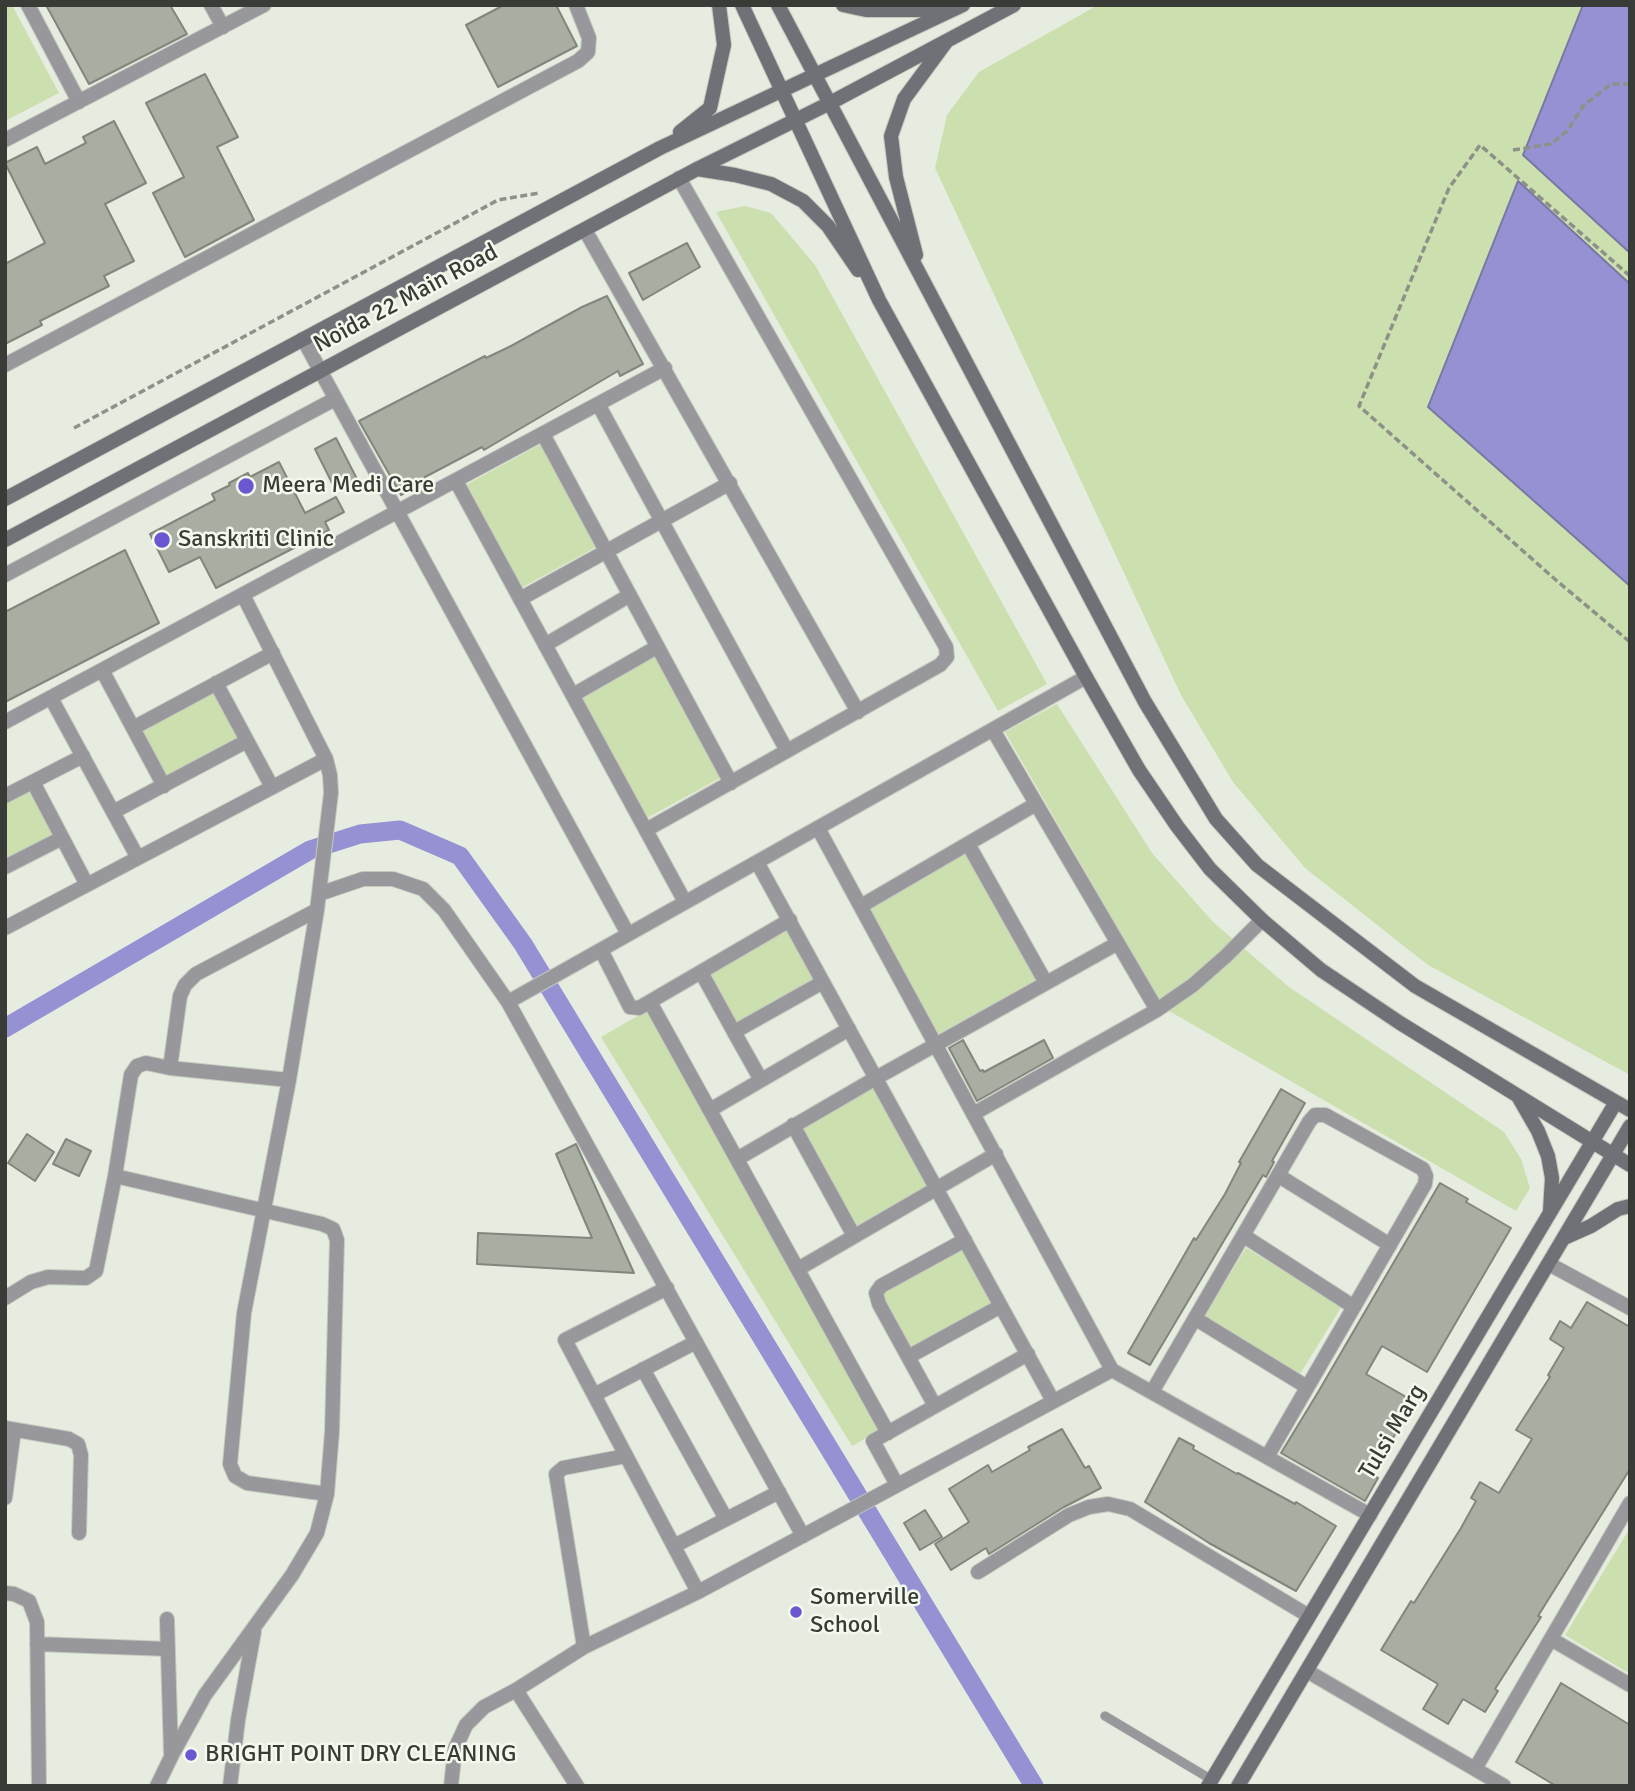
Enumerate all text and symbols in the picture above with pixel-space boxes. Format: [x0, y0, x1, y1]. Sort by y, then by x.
street label: Noida 22 Main Road [309, 238, 503, 360]
place label: Meera Medi Care [262, 472, 434, 500]
marker: Meera Medi Care [236, 476, 256, 496]
place label: Sanskriti Clinic [178, 526, 334, 554]
marker: Sanskriti Clinic [152, 530, 172, 550]
street label: Tulsi Marg [1354, 1380, 1432, 1484]
place label: Somerville School [810, 1584, 919, 1640]
marker: Somerville School [788, 1604, 804, 1620]
place label: BRIGHT POINT DRY CLEANING [205, 1741, 516, 1769]
marker: BRIGHT POINT DRY CLEANING [183, 1747, 199, 1763]

